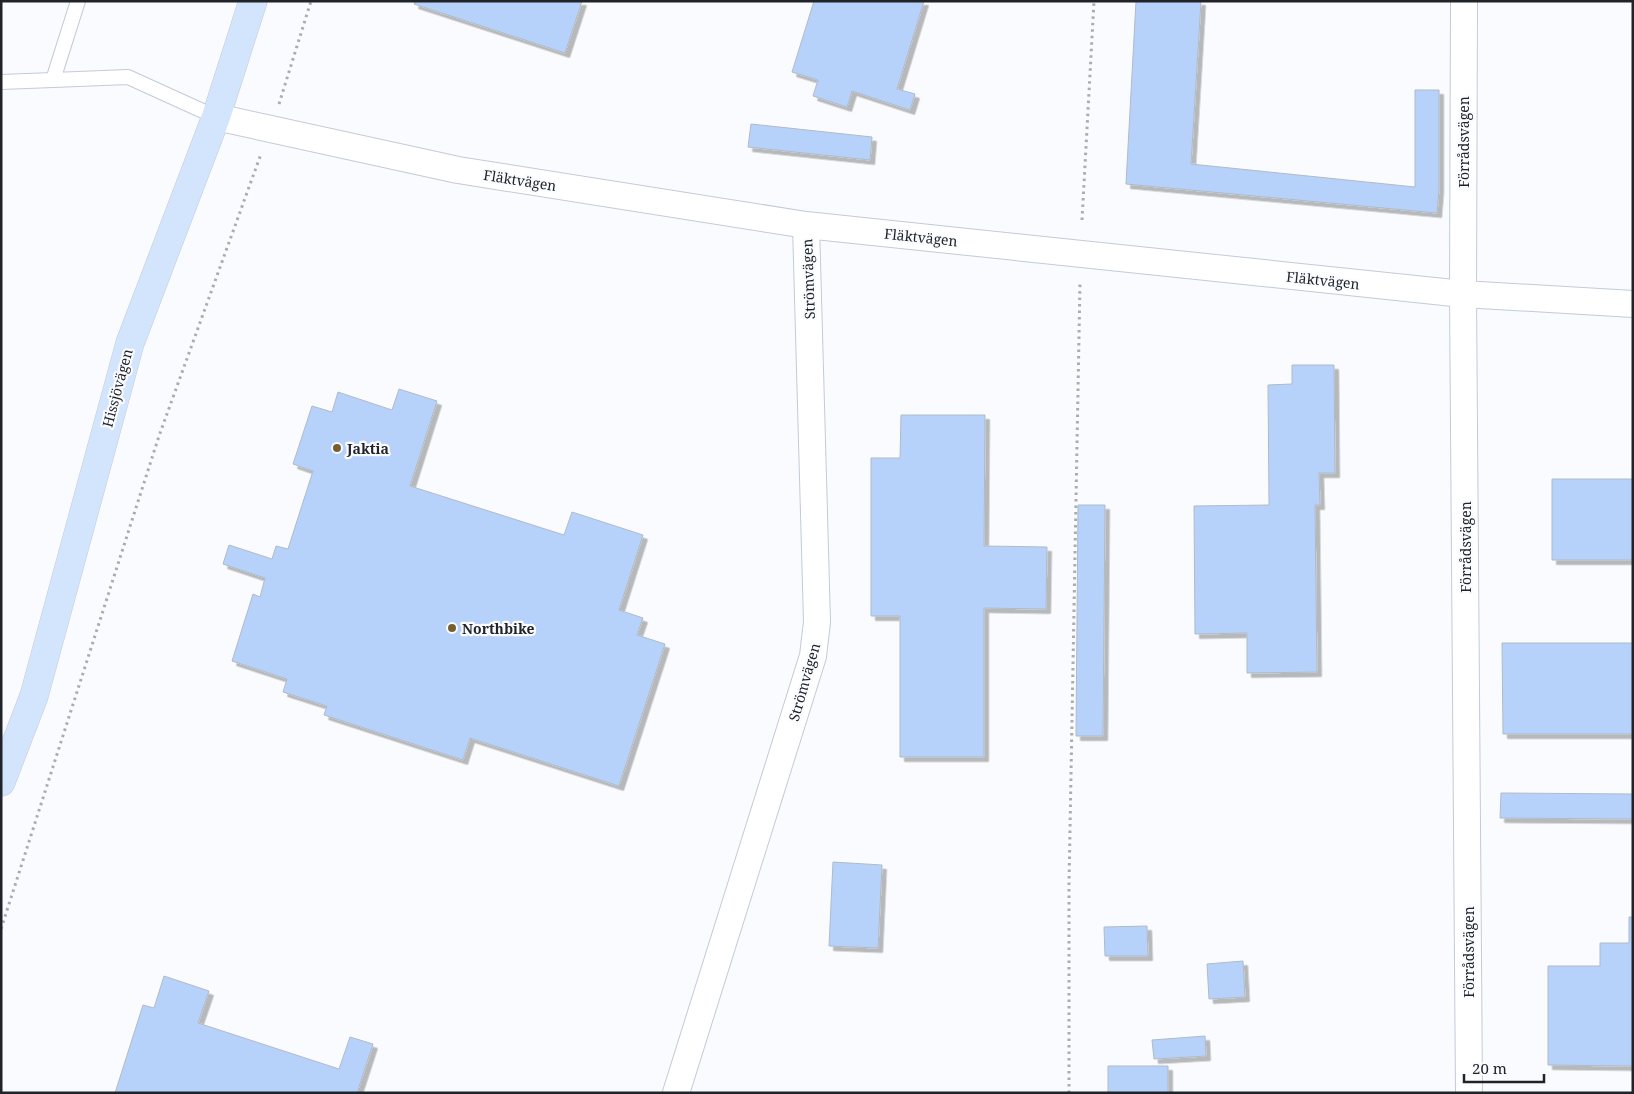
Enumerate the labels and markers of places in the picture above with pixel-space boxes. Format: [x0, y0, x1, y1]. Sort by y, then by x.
place label: Jaktia [346, 439, 389, 458]
marker: Jaktia [331, 442, 343, 454]
place label: Northbike [462, 619, 535, 638]
marker: Northbike [446, 622, 458, 634]

